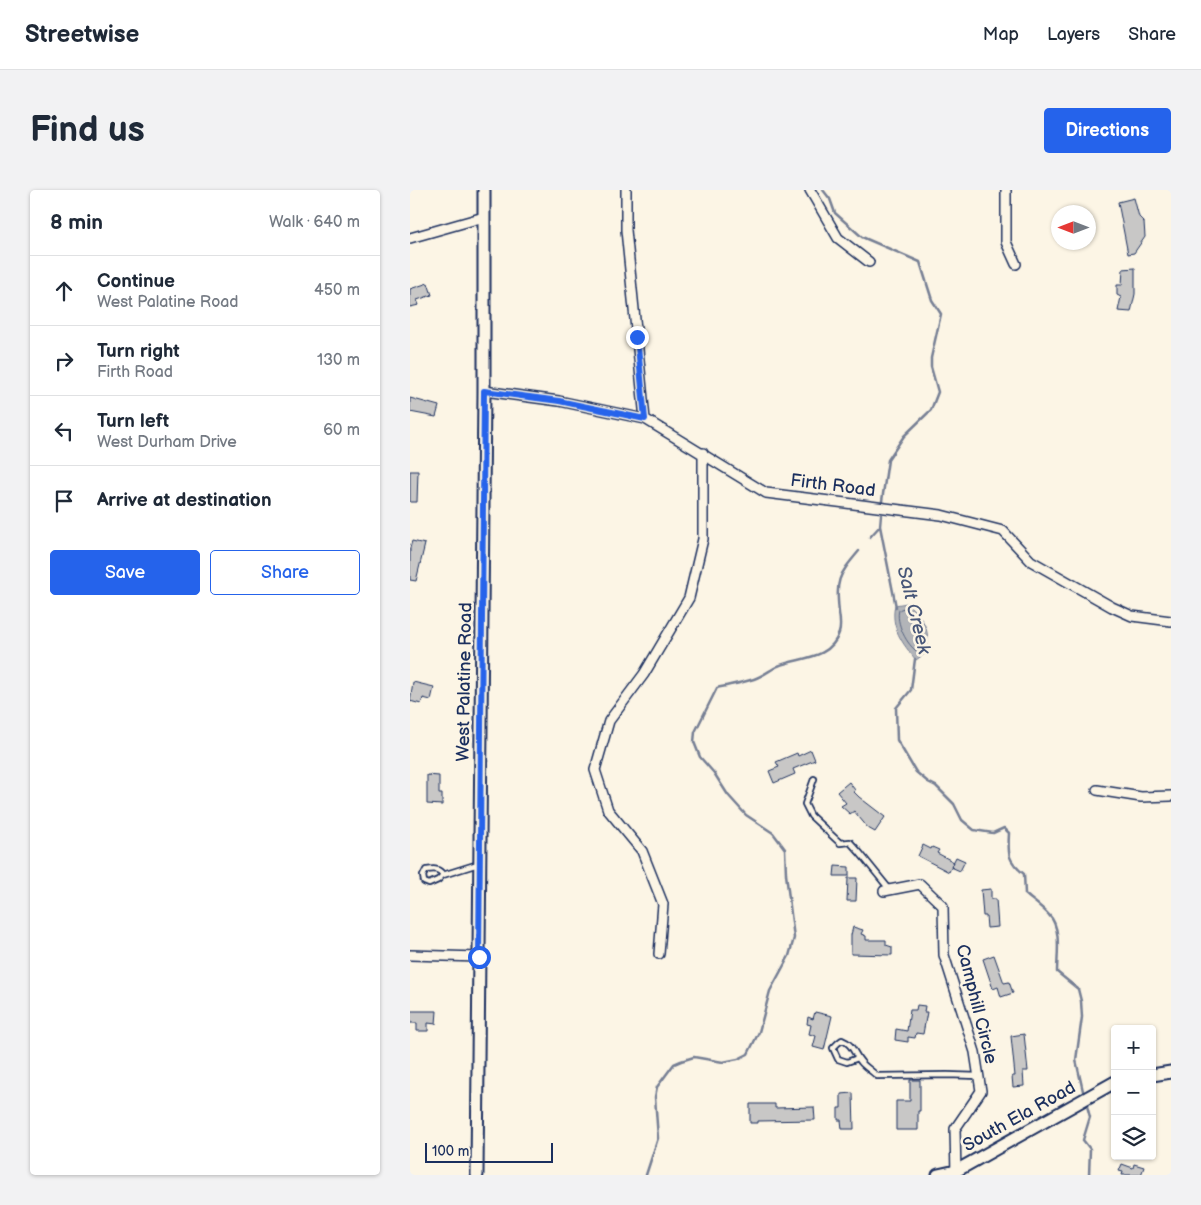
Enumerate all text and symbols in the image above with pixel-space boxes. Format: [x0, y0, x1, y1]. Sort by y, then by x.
text: Streetwise [25, 20, 139, 49]
text: Map [983, 24, 1019, 45]
text: Layers [1047, 24, 1100, 45]
text: Share [1128, 24, 1176, 45]
button: Directions [1044, 108, 1171, 153]
text: Find us [30, 109, 145, 152]
north arrow [1051, 205, 1096, 250]
text: 8 min [50, 210, 103, 235]
text: Walk · 640 m [269, 213, 360, 232]
text: Continue [97, 270, 175, 293]
icon: ahead [50, 277, 78, 305]
text: 450 m [314, 281, 360, 300]
text: West Palatine Road [97, 293, 239, 312]
route end [626, 326, 649, 349]
text: Turn right [97, 340, 180, 363]
icon: right [50, 347, 78, 375]
text: 130 m [317, 351, 360, 370]
text: Firth Road [97, 363, 173, 382]
text: Turn left [97, 410, 169, 433]
icon: left [50, 417, 78, 445]
text: 60 m [323, 421, 360, 440]
text: West Durham Drive [97, 433, 237, 452]
street label: Firth Road [789, 470, 877, 501]
icon: arrive [50, 487, 78, 515]
text: Arrive at destination [97, 489, 272, 512]
button: Save [50, 550, 200, 595]
button: Share [210, 550, 360, 595]
water label: Salt Creek [891, 564, 936, 657]
street label: West Palatine Road [453, 602, 476, 762]
street label: Camphill Circle [951, 942, 1002, 1066]
route start [468, 946, 491, 969]
map controls [1111, 1025, 1156, 1160]
button: + [1111, 1025, 1156, 1070]
button: − [1111, 1070, 1156, 1115]
street label: South Ela Road [959, 1077, 1079, 1156]
button: layers [1111, 1115, 1156, 1160]
scale bar [425, 1140, 552, 1163]
text: 100 m [432, 1143, 469, 1160]

